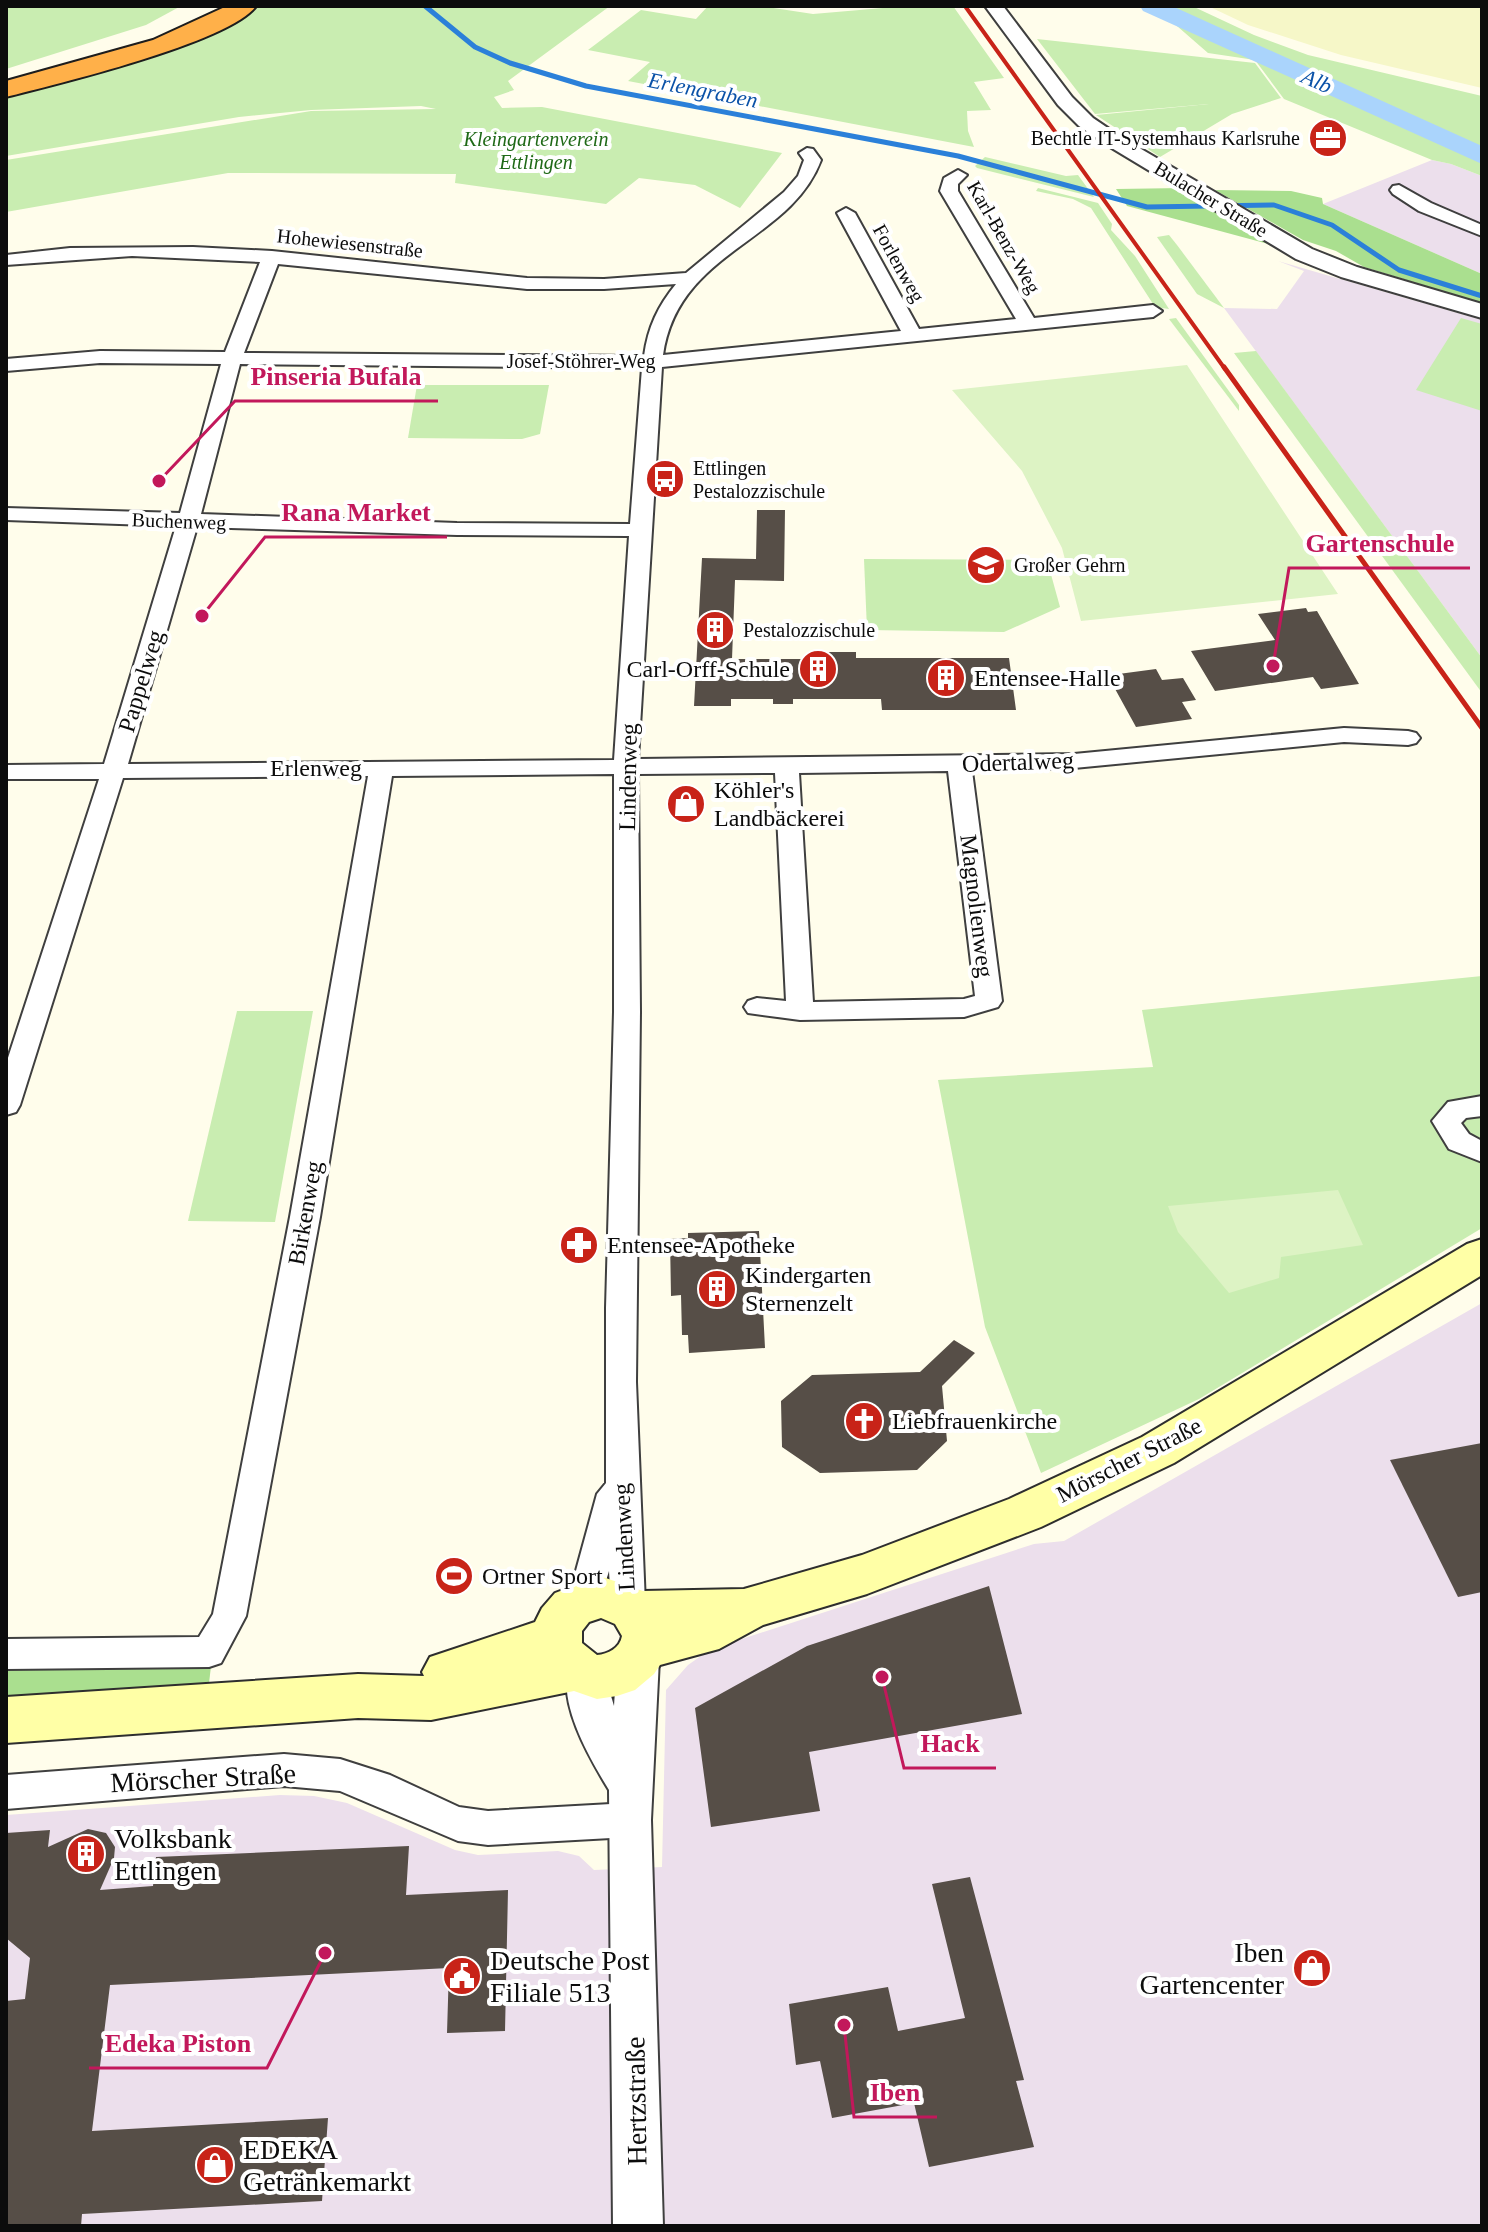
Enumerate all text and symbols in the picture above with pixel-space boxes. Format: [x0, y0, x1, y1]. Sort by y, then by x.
water label: Alb [1296, 63, 1336, 99]
water label: Erlengraben [645, 67, 760, 113]
office icon: Bechtle IT-Systemhaus Karlsruhe [1307, 117, 1349, 159]
place label: Bechtle IT-Systemhaus Karlsruhe [1031, 127, 1300, 150]
park label: Kleingartenverein Ettlingen [463, 128, 608, 174]
street label: Bulacher Straße [1150, 157, 1272, 242]
street label: Karl-Benz-Weg [962, 177, 1045, 298]
street label: Forlenweg [868, 220, 929, 306]
street label: Hohewiesenstraße [276, 224, 424, 262]
street label: Josef-Stöhrer-Weg [506, 350, 656, 373]
callout: Pinseria Bufala [235, 351, 438, 401]
text: Pinseria Bufala [250, 362, 422, 391]
place label: Ettlingen Pestalozzischule [693, 457, 825, 502]
bus stop icon: Ettlingen Pestalozzischule [644, 458, 686, 500]
callout: Rana Market [265, 487, 447, 537]
text: Rana Market [281, 498, 431, 527]
street label: Buchenweg [131, 508, 227, 535]
callout: Gartenschule [1289, 518, 1470, 568]
text: Gartenschule [1306, 529, 1454, 558]
school or university icon: Großer Gehrn [965, 544, 1007, 586]
place label: Großer Gehrn [1014, 554, 1126, 576]
building icon: Pestalozzischule [694, 609, 736, 651]
place label: Pestalozzischule [743, 619, 875, 641]
street label: Pappelweg [113, 627, 169, 735]
building icon: Carl-Orff-Schule [797, 648, 839, 690]
place label: Carl-Orff-Schule [627, 656, 790, 682]
building icon: Entensee-Halle [925, 657, 967, 699]
place label: Entensee-Halle [974, 665, 1121, 691]
street label: Lindenweg [614, 723, 642, 831]
street label: Odertalweg [962, 747, 1074, 777]
street label: Erlenweg [270, 755, 362, 781]
place label: Köhler's Landbäckerei [714, 777, 845, 831]
shop icon: Köhler's Landbäckerei [665, 783, 707, 825]
street label: Magnolienweg [955, 833, 999, 979]
street label: Birkenweg [283, 1159, 327, 1267]
pharmacy icon: Entensee-Apotheke [558, 1224, 600, 1266]
place label: Entensee-Apotheke [607, 1232, 795, 1258]
place label: Kindergarten Sternenzelt [745, 1262, 871, 1316]
building icon: Kindergarten Sternenzelt [696, 1268, 738, 1310]
church icon: Liebfrauenkirche [843, 1400, 885, 1442]
place label: Liebfrauenkirche [892, 1408, 1057, 1434]
street label: Mörscher Straße [1052, 1412, 1206, 1508]
street label: Lindenweg [608, 1482, 640, 1592]
sports icon: Ortner Sport [433, 1555, 475, 1597]
place label: Ortner Sport [482, 1563, 603, 1589]
callout: Hack [904, 1718, 996, 1768]
text: Hack [920, 1729, 980, 1758]
street label: Mörscher Straße [109, 1758, 297, 1798]
place label: Volksbank Ettlingen [114, 1823, 232, 1886]
building icon: Volksbank Ettlingen [65, 1833, 107, 1875]
place label: Iben Gartencenter [1139, 1937, 1285, 2000]
place label: Deutsche Post Filiale 513 [490, 1945, 650, 2008]
shop icon: Iben Gartencenter [1291, 1947, 1333, 1989]
public building icon: Deutsche Post Filiale 513 [441, 1955, 483, 1997]
callout: Edeka Piston [89, 2018, 267, 2068]
text: Edeka Piston [105, 2029, 252, 2058]
street label: Hertzstraße [619, 2036, 653, 2166]
callout: Iben [854, 2067, 937, 2117]
text: Iben [870, 2078, 921, 2107]
place label: EDEKA Getränkemarkt [243, 2134, 411, 2197]
shop icon: EDEKA Getränkemarkt [194, 2144, 236, 2186]

